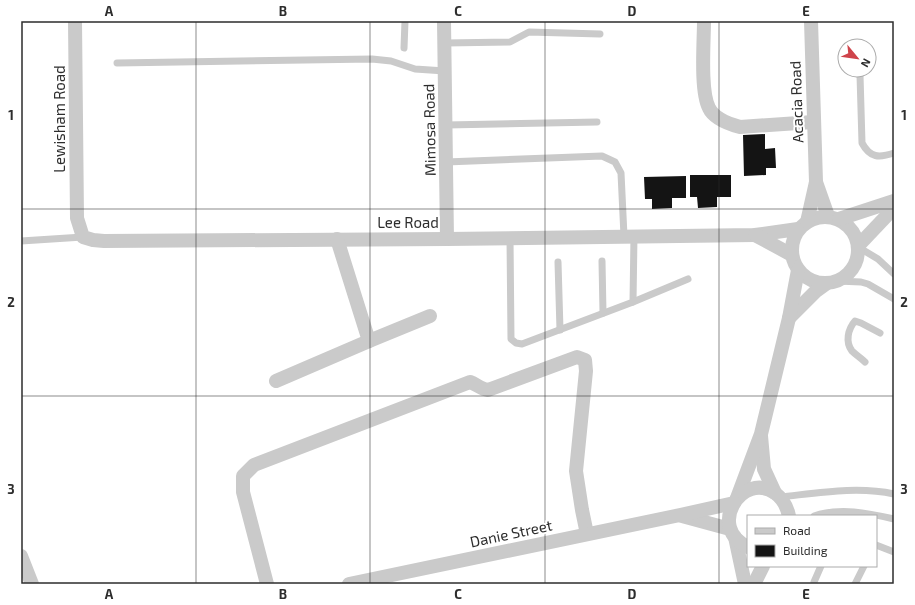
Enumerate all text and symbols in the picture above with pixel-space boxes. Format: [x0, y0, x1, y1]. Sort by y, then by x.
text: A [105, 3, 114, 19]
text: B [279, 3, 287, 19]
text: C [454, 3, 462, 19]
text: D [628, 3, 637, 19]
text: E [802, 3, 810, 19]
north arrow [837, 38, 877, 78]
text: N [859, 56, 874, 70]
street label: Acacia Road [786, 61, 806, 143]
street label: Lewisham Road [50, 65, 68, 173]
street label: Mimosa Road [419, 84, 439, 176]
text: 1 [8, 107, 14, 123]
text: 1 [901, 107, 907, 123]
street label: Lee Road [377, 213, 439, 231]
text: 2 [7, 294, 15, 310]
text: 2 [900, 294, 908, 310]
text: 3 [7, 481, 15, 497]
text: 3 [900, 481, 908, 497]
street label: Danie Street [468, 515, 554, 551]
legend [747, 515, 877, 567]
text: Road [783, 523, 811, 537]
text: Building [783, 543, 828, 557]
text: A [105, 586, 114, 602]
text: B [279, 586, 287, 602]
text: C [454, 586, 462, 602]
text: D [628, 586, 637, 602]
text: E [802, 586, 810, 602]

